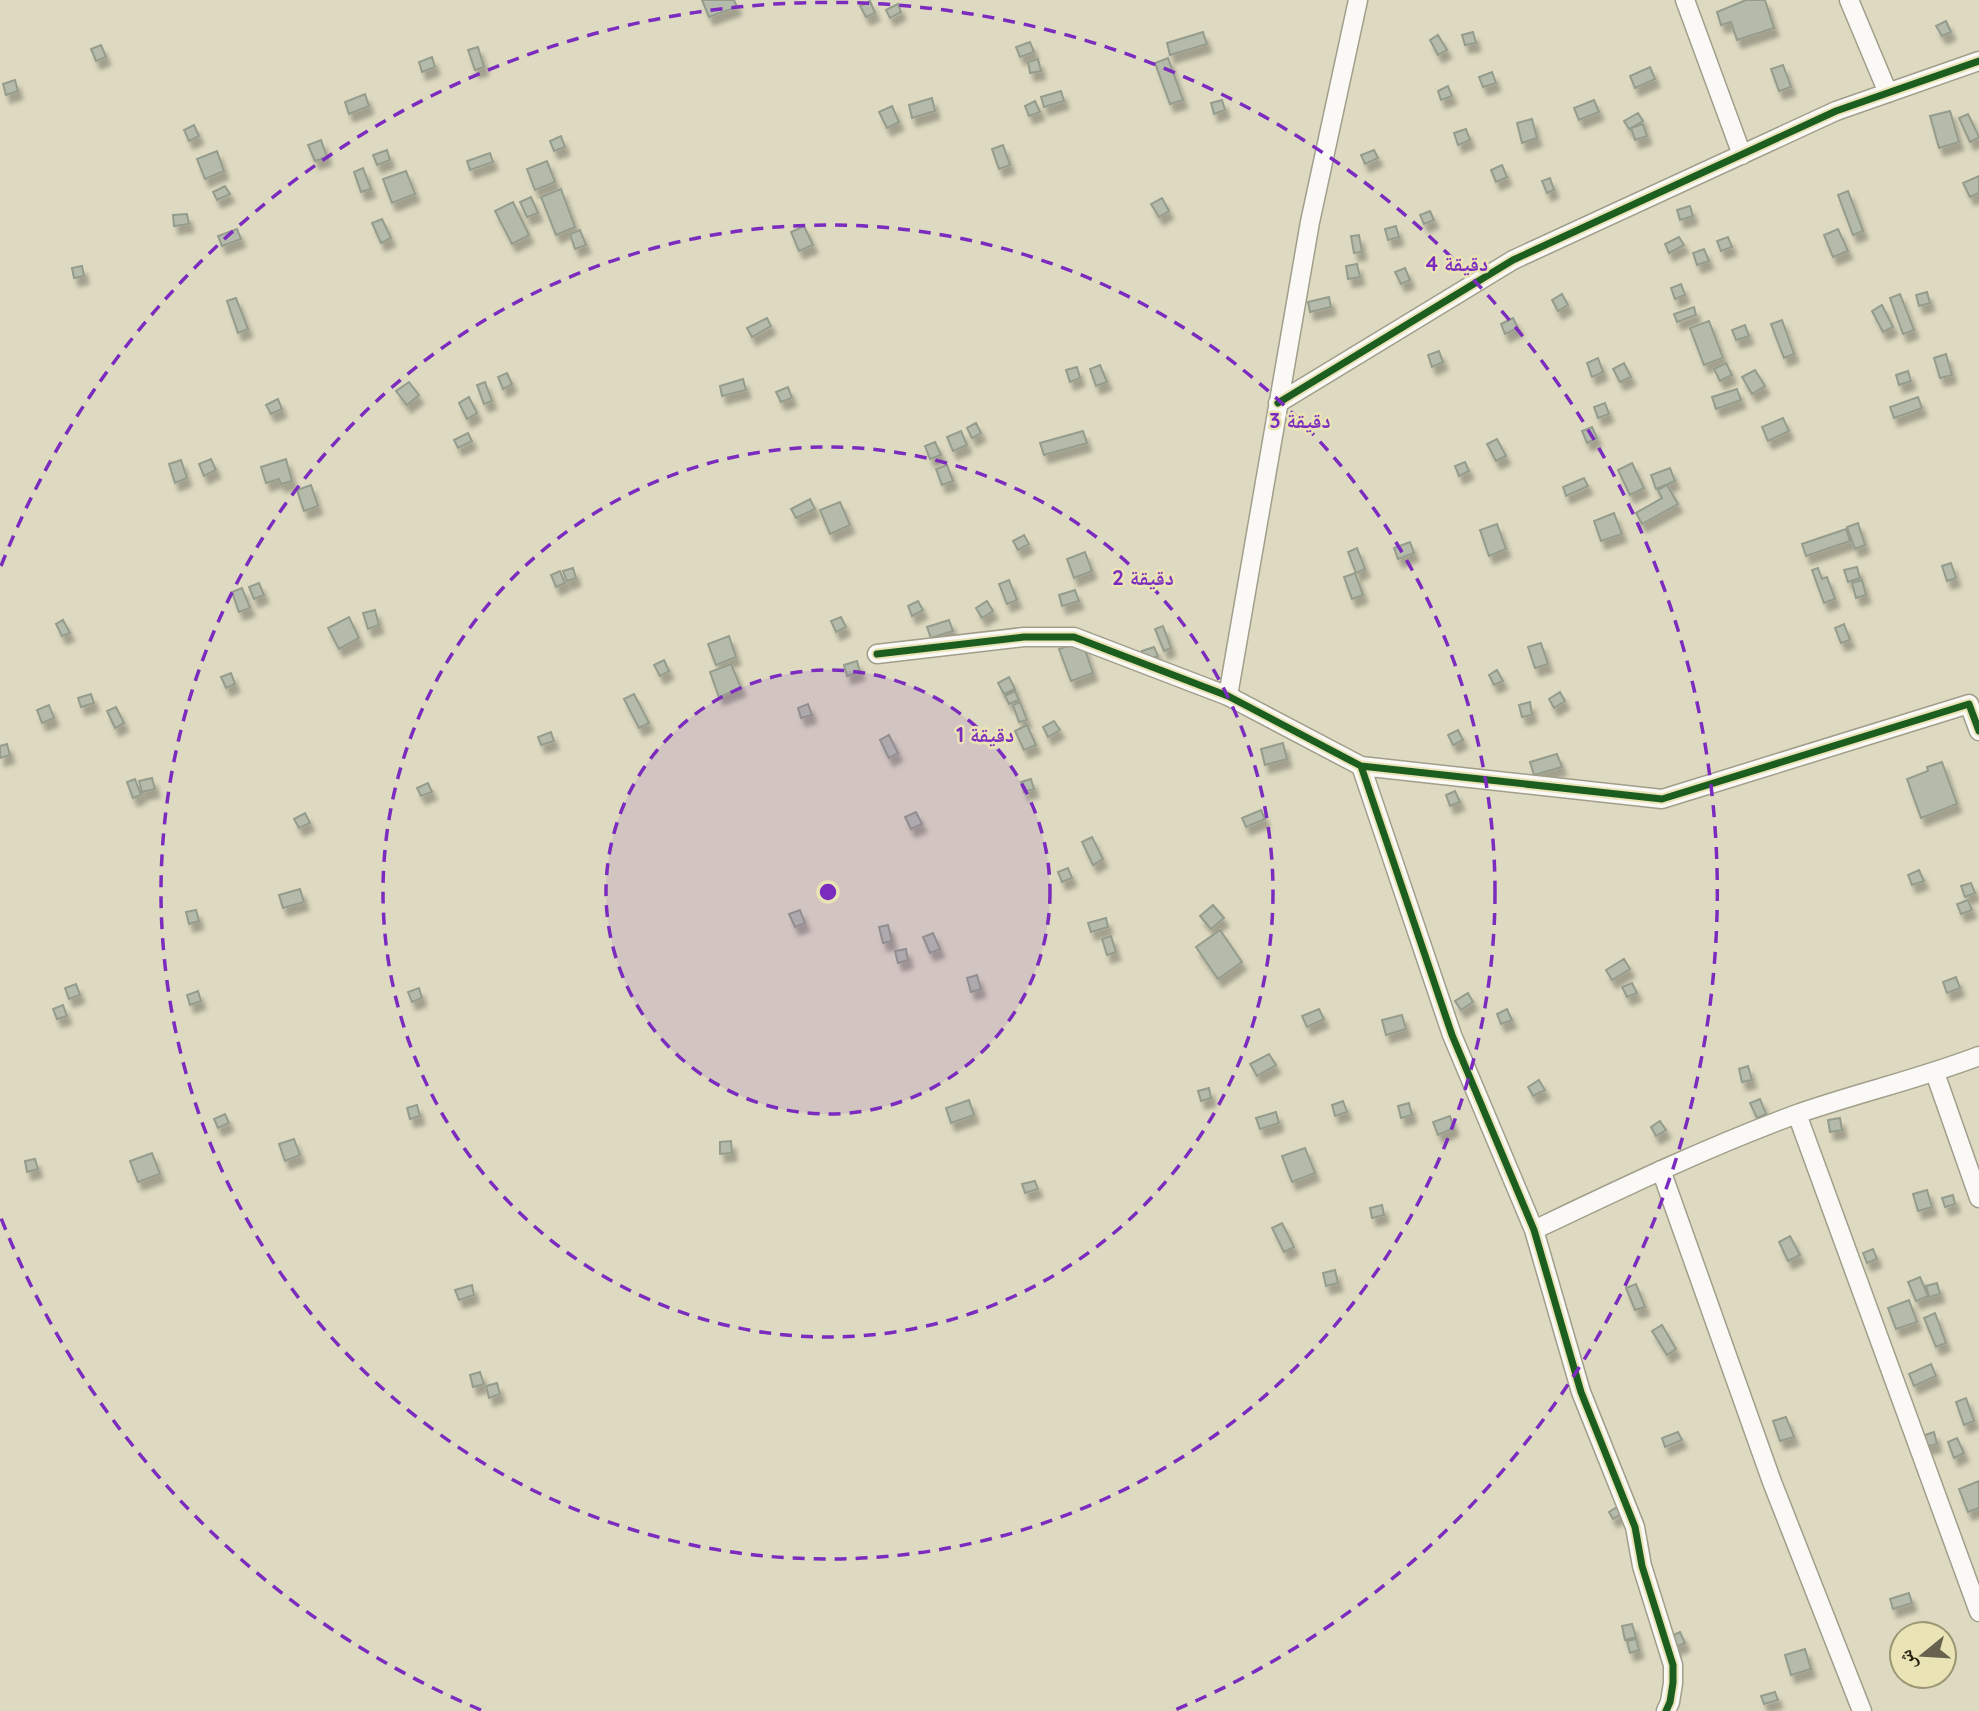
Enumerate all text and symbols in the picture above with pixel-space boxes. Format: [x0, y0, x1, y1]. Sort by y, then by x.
text: 4 دقيقة [1426, 250, 1488, 276]
text: 3 دقيقة [1269, 407, 1331, 433]
text: 2 دقيقة [1112, 564, 1174, 590]
text: 1 دقيقة [956, 721, 1014, 747]
centre of rings [816, 880, 840, 904]
north arrow [1888, 1620, 1958, 1690]
text: ش [1892, 1647, 1921, 1674]

